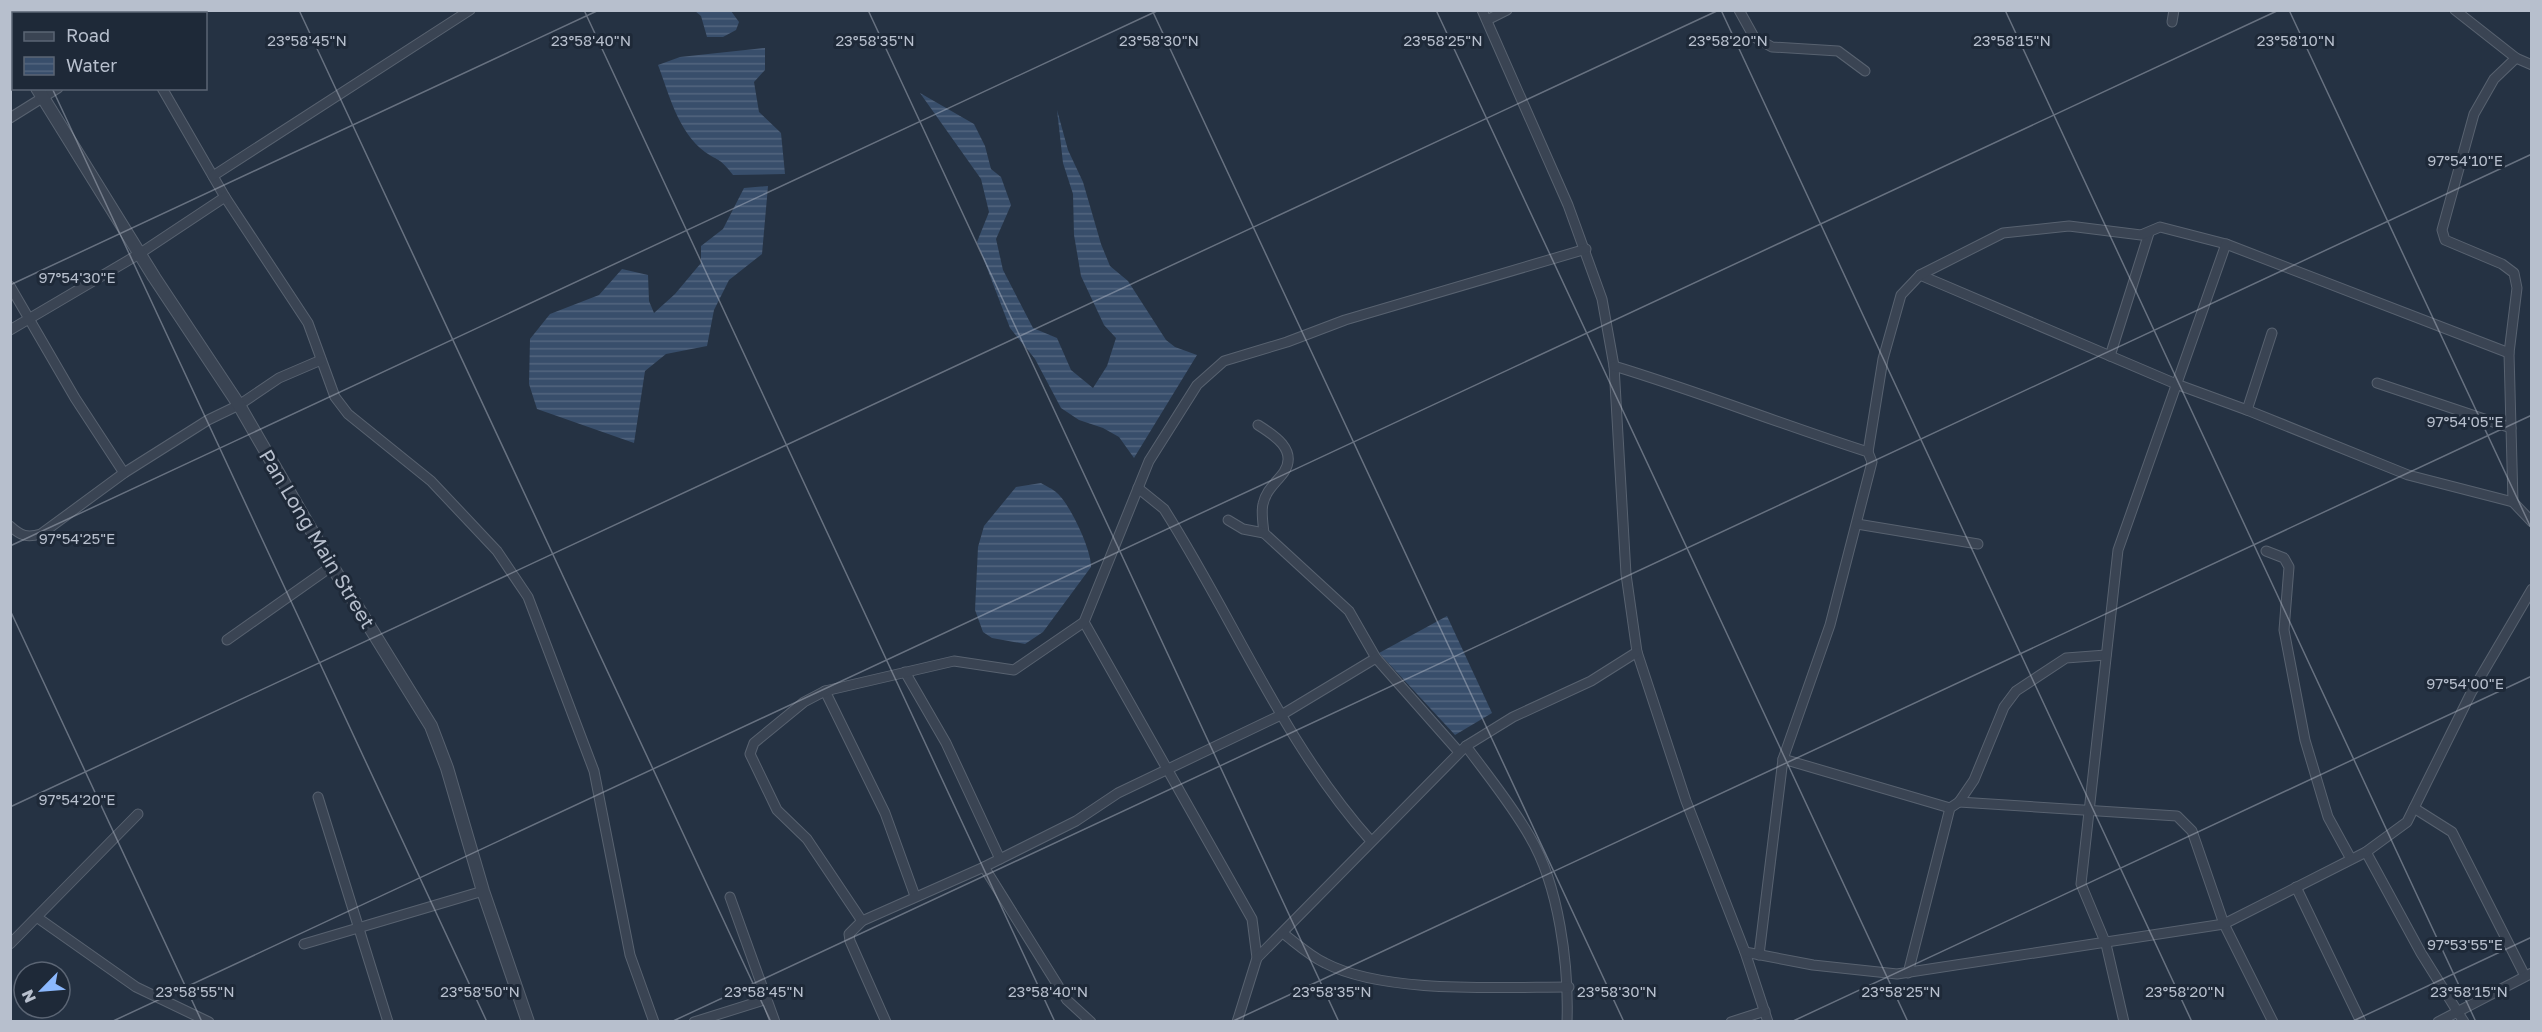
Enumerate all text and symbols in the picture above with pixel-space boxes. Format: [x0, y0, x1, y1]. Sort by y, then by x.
legend [12, 12, 207, 90]
text: Road [66, 24, 110, 46]
text: 23°58'45"N [267, 31, 347, 49]
text: 23°58'40"N [551, 31, 631, 49]
text: 23°58'35"N [835, 31, 915, 49]
text: 23°58'30"N [1119, 31, 1199, 49]
text: 23°58'25"N [1403, 31, 1483, 49]
text: 23°58'20"N [1688, 31, 1768, 49]
text: 23°58'15"N [1973, 31, 2051, 49]
text: 23°58'10"N [2257, 31, 2335, 49]
text: Water [66, 54, 117, 76]
text: 97°54'10"E [2427, 151, 2503, 169]
text: 97°54'30"E [38, 268, 116, 286]
text: 97°54'05"E [2426, 412, 2504, 430]
street label: Pan Long Main Street [255, 445, 381, 632]
text: 97°54'25"E [39, 529, 115, 547]
text: 97°54'00"E [2426, 674, 2504, 692]
text: 97°54'20"E [38, 790, 116, 808]
text: 97°53'55"E [2427, 935, 2503, 953]
north arrow [12, 960, 72, 1020]
text: 23°58'55"N [155, 982, 235, 1000]
text: 23°58'50"N [440, 982, 520, 1000]
text: 23°58'45"N [724, 982, 804, 1000]
text: 23°58'40"N [1008, 982, 1088, 1000]
text: 23°58'35"N [1292, 982, 1372, 1000]
text: 23°58'30"N [1577, 982, 1657, 1000]
text: 23°58'25"N [1861, 982, 1941, 1000]
text: 23°58'20"N [2145, 982, 2225, 1000]
text: 23°58'15"N [2430, 982, 2508, 1000]
text: N [17, 987, 40, 1006]

